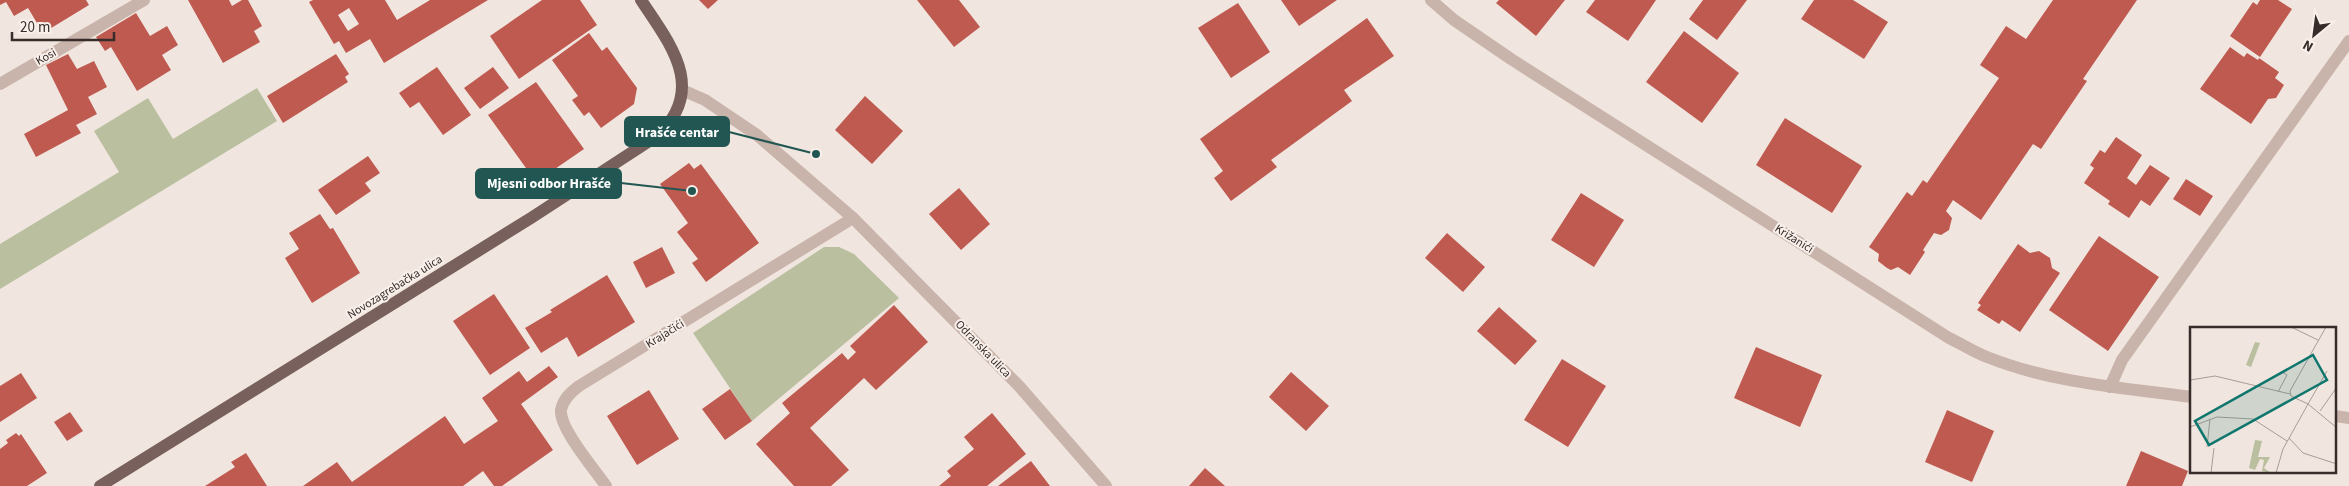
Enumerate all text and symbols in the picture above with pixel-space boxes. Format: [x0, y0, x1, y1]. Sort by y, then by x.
scale bar [12, 10, 115, 42]
north arrow [2289, 10, 2339, 60]
text: 20 m [20, 17, 50, 38]
text: N [2299, 34, 2317, 56]
street label: Kosi [33, 44, 60, 70]
callout: Hrašće centar [625, 117, 729, 146]
text: Hrašće centar [635, 123, 719, 143]
callout: Mjesni odbor Hrašće [476, 169, 621, 198]
text: Mjesni odbor Hrašće [487, 174, 611, 194]
street label: Križanići [1771, 220, 1817, 258]
street label: Novozagrebačka ulica [344, 251, 446, 323]
street label: Krajačići [642, 315, 688, 353]
street label: Odranska ulica [951, 316, 1015, 382]
inset map [2190, 327, 2336, 474]

